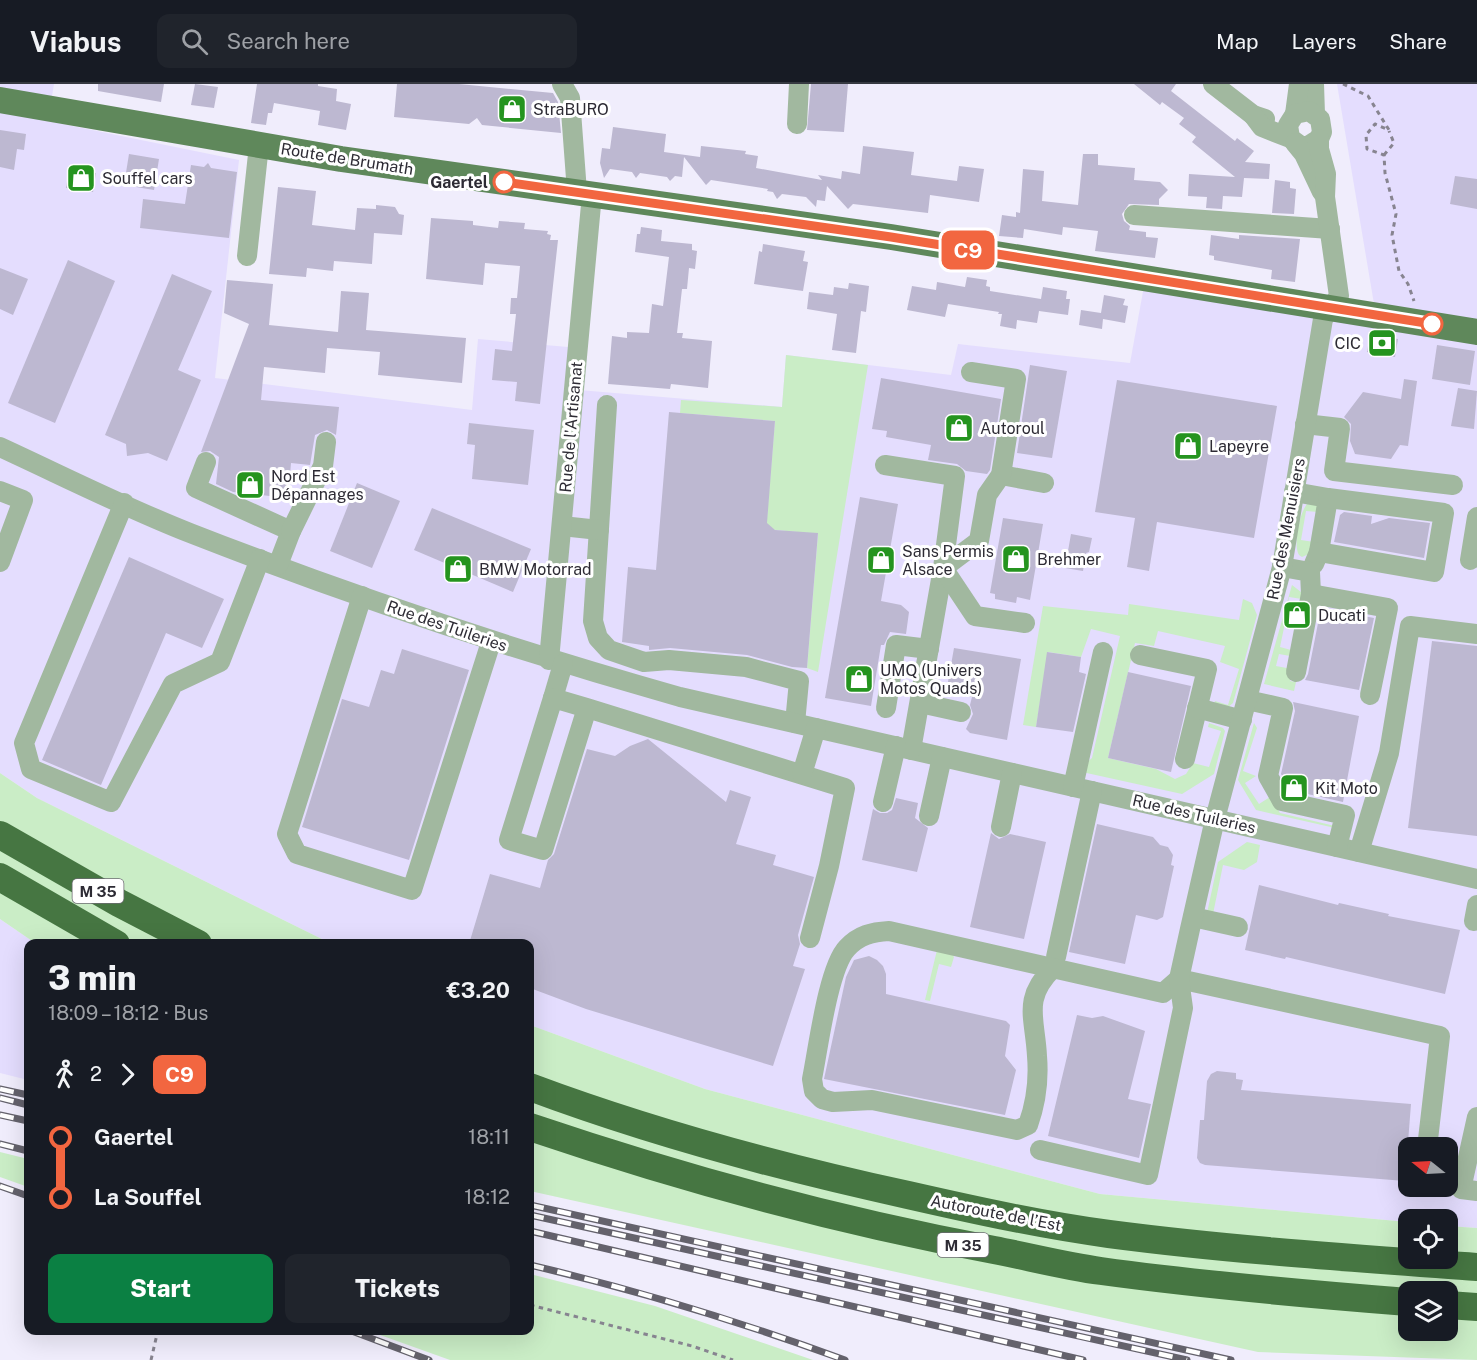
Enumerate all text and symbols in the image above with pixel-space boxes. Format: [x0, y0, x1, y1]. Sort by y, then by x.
search box [157, 14, 577, 68]
text: Viabus [30, 25, 121, 58]
icon: search [178, 25, 211, 58]
text: Search here [226, 28, 350, 54]
text: Map [1216, 29, 1259, 54]
text: Layers [1292, 29, 1356, 54]
text: Share [1389, 29, 1447, 54]
shop icon: StraBURO [496, 93, 528, 125]
place label: StraBURO [533, 100, 609, 119]
street label: Route de Brumath [279, 139, 415, 179]
shop icon: Souffel cars [65, 162, 97, 194]
place label: Souffel cars [102, 169, 193, 188]
marker: Gaertel [493, 171, 515, 193]
place label: Gaertel [430, 173, 488, 192]
line badge: C9 [941, 230, 995, 270]
text: C9 [954, 238, 982, 263]
unlabelled marker [1421, 313, 1443, 335]
bank icon: CIC [1366, 327, 1398, 359]
place label: CIC [1334, 334, 1361, 353]
street label: Rue de l'Artisanat [556, 361, 586, 493]
shop icon: Autoroul [943, 412, 975, 444]
place label: Autoroul [980, 419, 1045, 438]
shop icon: Lapeyre [1172, 430, 1204, 462]
place label: Lapeyre [1209, 437, 1269, 456]
street label: Rue des Menuisiers [1263, 456, 1309, 602]
place label: Nord Est Dépannages [271, 467, 364, 504]
shop icon: Nord Est Dépannages [234, 469, 266, 501]
place label: Sans Permis Alsace [902, 542, 994, 579]
shop icon: Brehmer [1000, 543, 1032, 575]
shop icon: Sans Permis Alsace [865, 544, 897, 576]
place label: Brehmer [1037, 550, 1101, 569]
shop icon: BMW Motorrad [442, 553, 474, 585]
place label: BMW Motorrad [479, 560, 592, 579]
street label: Rue des Tuileries [384, 597, 510, 655]
shop icon: Ducati [1281, 599, 1313, 631]
place label: Ducati [1318, 606, 1366, 625]
place label: UMQ (Univers Motos Quads) [880, 661, 982, 698]
shop icon: UMQ (Univers Motos Quads) [843, 663, 875, 695]
shop icon: Kit Moto [1278, 772, 1310, 804]
place label: Kit Moto [1315, 779, 1378, 798]
street label: Rue des Tuileries [1130, 791, 1258, 837]
road number: M 35 [72, 879, 124, 903]
text: 3 min [48, 959, 137, 997]
text: €3.20 [447, 977, 510, 1003]
text: 18:09 – 18:12 · Bus [48, 1001, 209, 1025]
icon: walk [48, 1058, 81, 1091]
icon: forward [111, 1058, 144, 1091]
text: 2 [90, 1062, 102, 1086]
text: C9 [165, 1062, 194, 1087]
text: Gaertel [94, 1124, 174, 1150]
text: 18:11 [468, 1125, 510, 1149]
north arrow [1398, 1137, 1458, 1197]
map controls [1398, 1137, 1458, 1341]
text: La Souffel [94, 1184, 202, 1210]
text: 18:12 [464, 1185, 510, 1209]
street label: Autoroute de l’Est [929, 1191, 1063, 1235]
button: locate [1398, 1209, 1458, 1269]
road number: M 35 [938, 1233, 988, 1257]
button: Start [48, 1254, 273, 1323]
button: Tickets [285, 1254, 510, 1323]
button: layers [1398, 1281, 1458, 1341]

